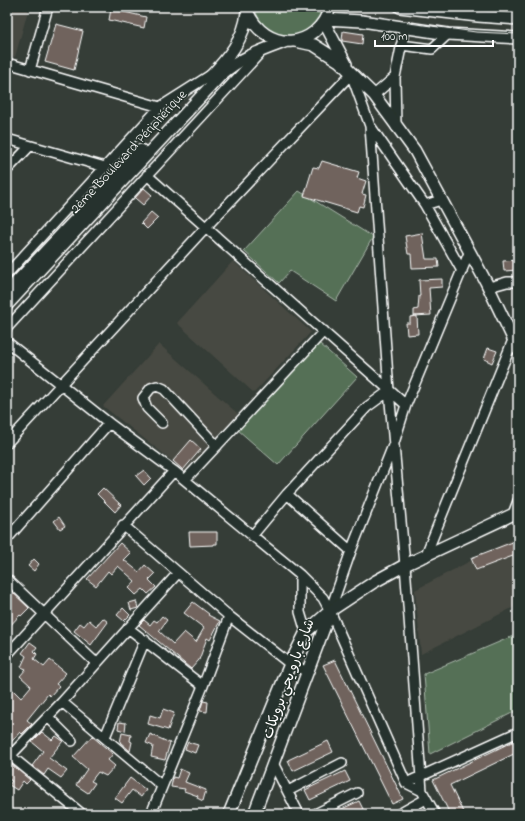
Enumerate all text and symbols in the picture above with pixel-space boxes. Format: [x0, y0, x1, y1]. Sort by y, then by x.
scale bar [375, 22, 493, 48]
text: 100 m [381, 28, 408, 46]
street label: 2ème Boulevard Périphérique [66, 85, 193, 219]
street label: شارع بارو يحي برويكات [258, 616, 321, 742]

